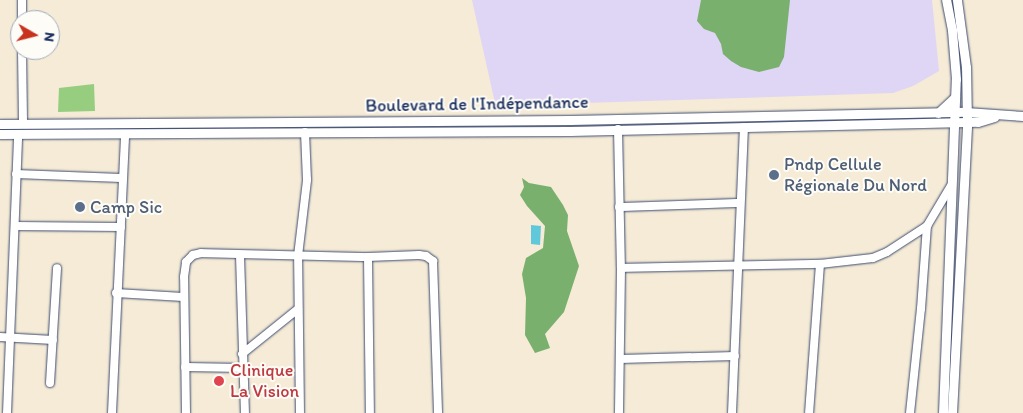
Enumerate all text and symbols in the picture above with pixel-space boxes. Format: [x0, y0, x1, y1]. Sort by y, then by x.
north arrow [10, 10, 60, 60]
text: N [40, 31, 58, 43]
street label: Boulevard de l'Indépendance [366, 91, 588, 117]
place label: Pndp Cellule Régionale Du Nord [784, 154, 927, 196]
marker: Pndp Cellule Régionale Du Nord [768, 169, 780, 181]
place label: Camp Sic [90, 196, 162, 218]
marker: Camp Sic [74, 201, 86, 213]
place label: Clinique La Vision [230, 360, 299, 402]
marker: Clinique La Vision [212, 374, 226, 388]

